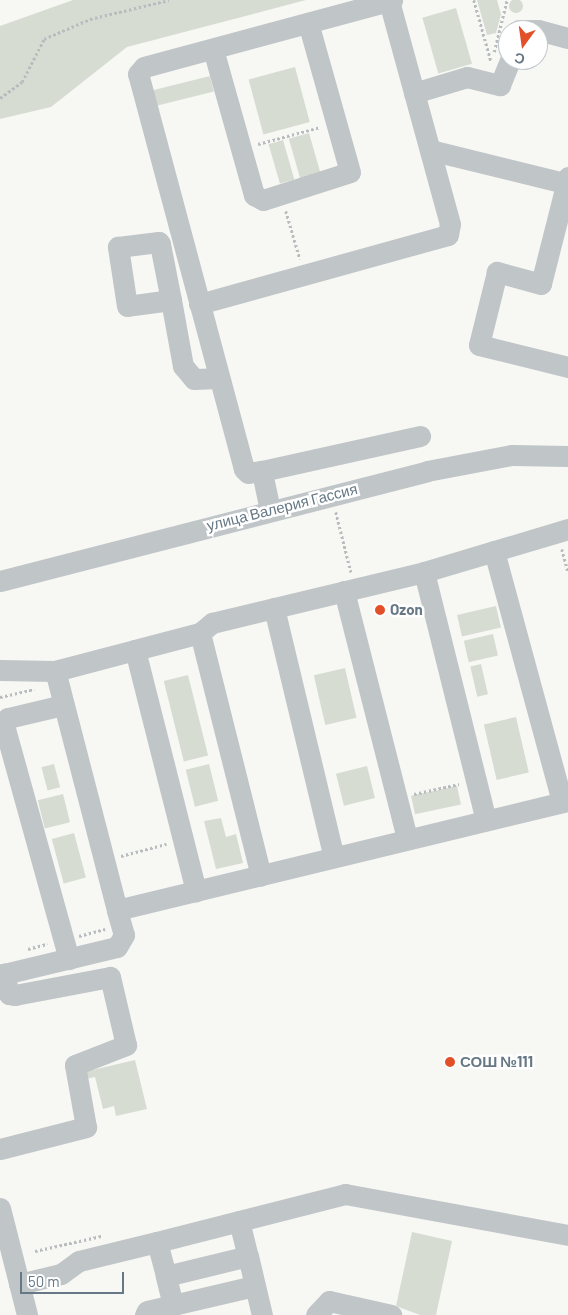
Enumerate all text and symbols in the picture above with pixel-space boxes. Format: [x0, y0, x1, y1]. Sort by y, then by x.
north arrow [498, 20, 548, 70]
text: С [513, 50, 526, 69]
street label: улица Валерия Гассия [205, 480, 359, 534]
place label: Ozon [390, 601, 423, 619]
marker: Ozon [374, 604, 386, 616]
place label: СОШ №111 [460, 1053, 533, 1071]
marker: СОШ №111 [444, 1056, 456, 1068]
scale bar [22, 1262, 126, 1294]
text: 50 m [28, 1272, 60, 1290]

